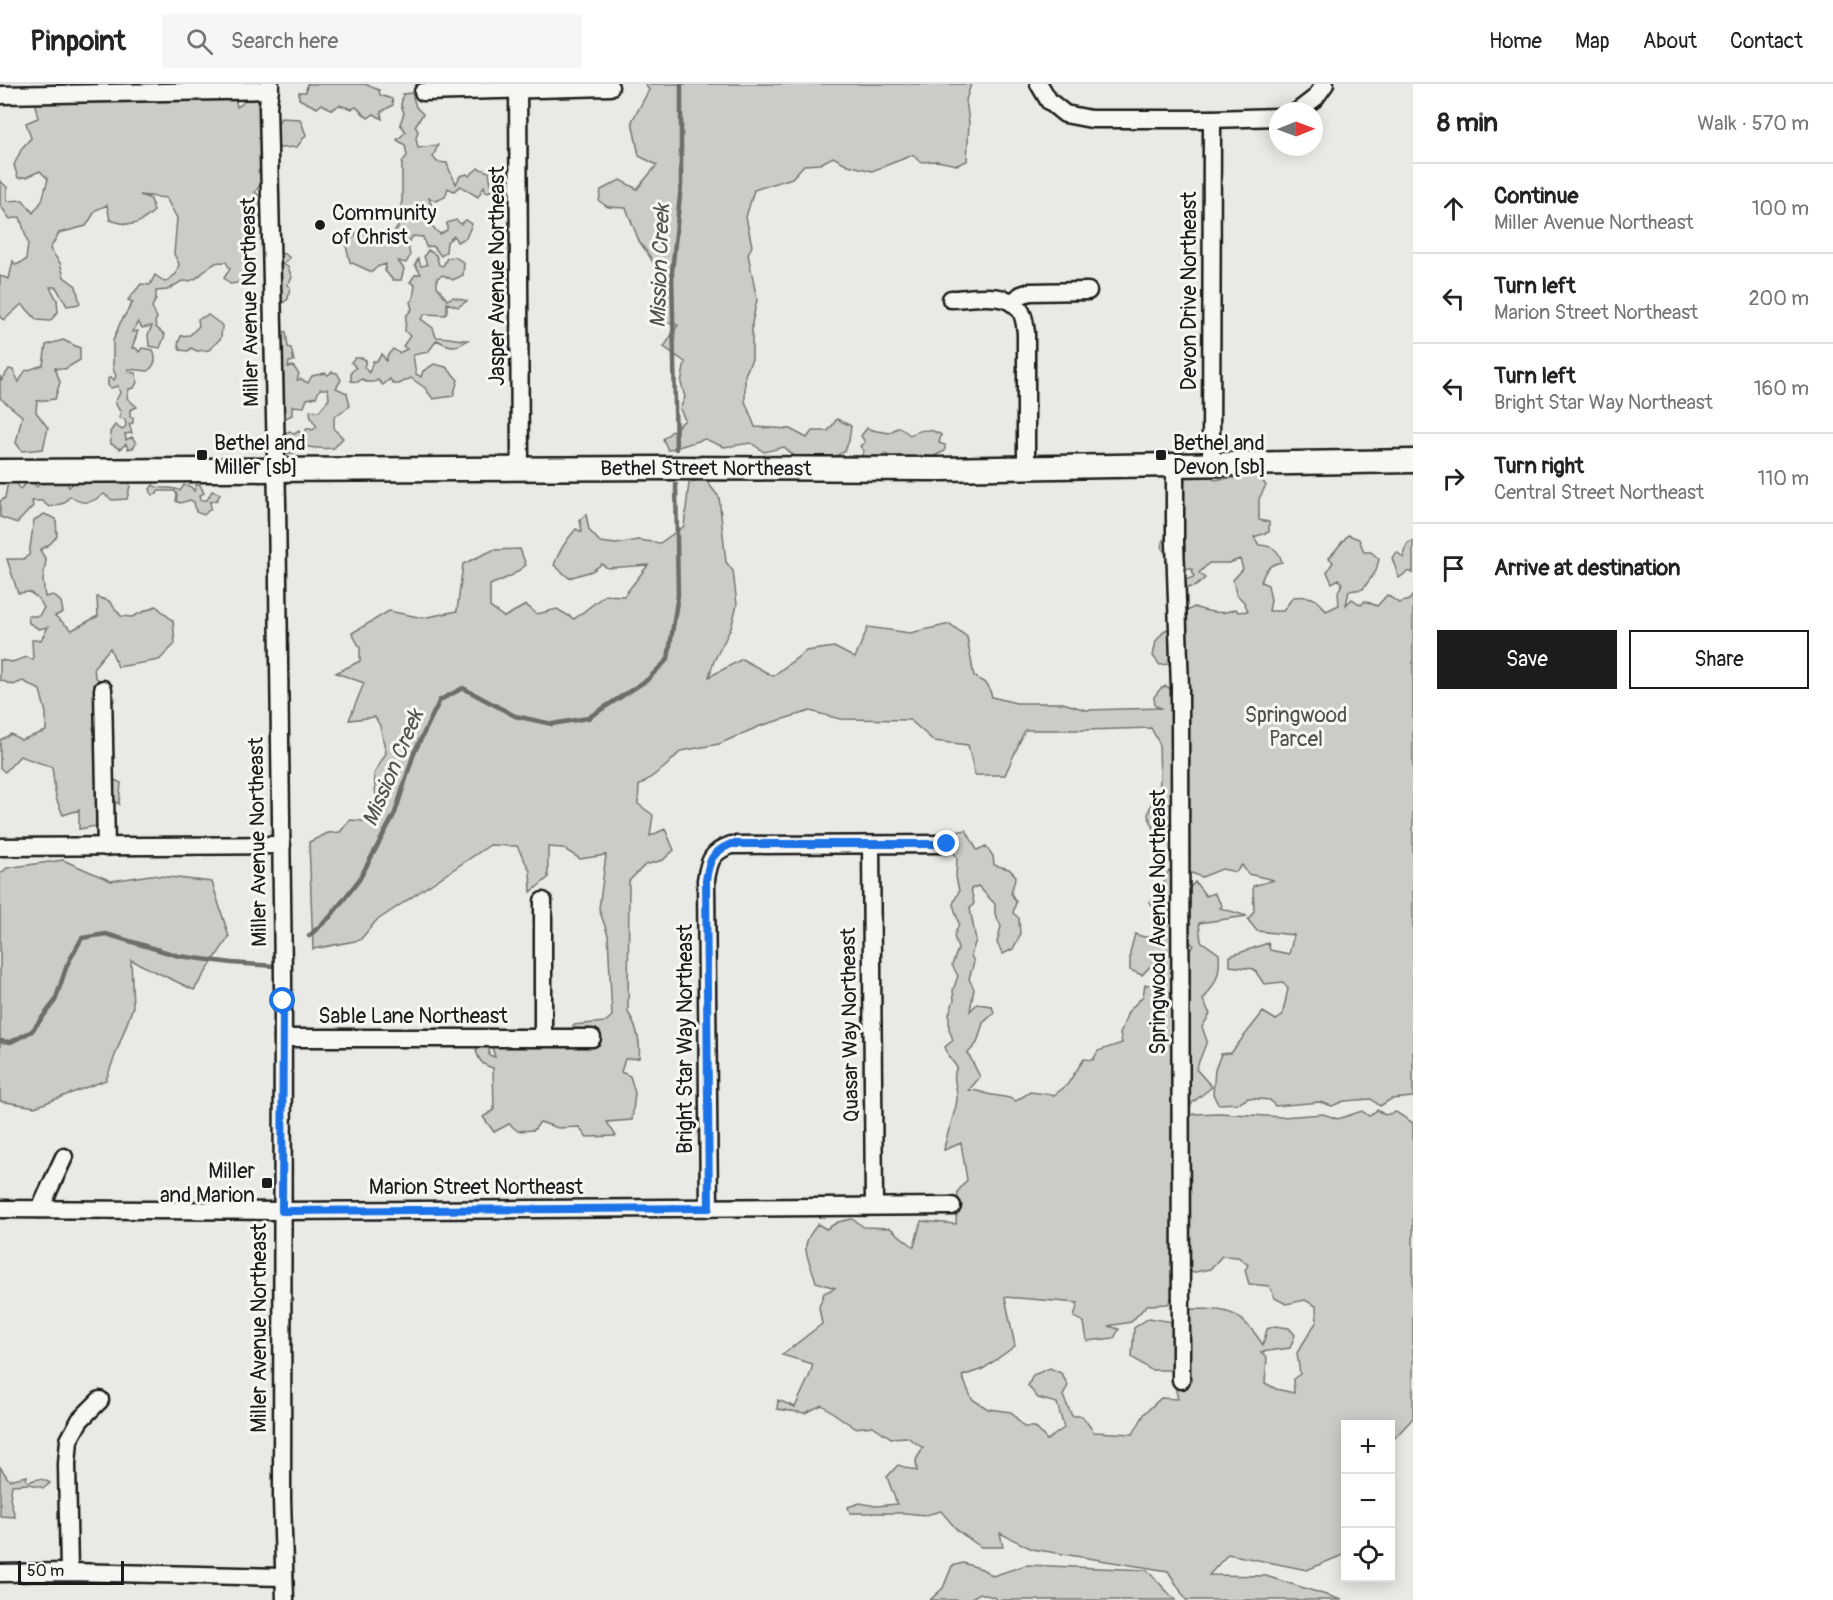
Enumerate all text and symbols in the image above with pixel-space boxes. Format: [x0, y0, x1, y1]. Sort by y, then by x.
search box [162, 14, 582, 68]
text: Pinpoint [30, 24, 126, 59]
icon: search [183, 25, 216, 58]
text: Search here [231, 27, 338, 55]
text: Home [1489, 28, 1542, 55]
text: Map [1575, 28, 1610, 55]
text: About [1643, 28, 1697, 55]
text: Contact [1730, 28, 1803, 55]
north arrow [1269, 102, 1323, 156]
text: 8 min [1437, 107, 1498, 139]
text: Walk · 570 m [1697, 111, 1809, 136]
street label: Jasper Avenue Northeast [484, 166, 511, 386]
text: Continue [1494, 182, 1578, 210]
street label: Devon Drive Northeast [1176, 191, 1203, 391]
icon: ahead [1437, 192, 1470, 225]
street label: Miller Avenue Northeast [235, 196, 265, 407]
text: 100 m [1752, 196, 1809, 221]
place label: Community of Christ [332, 200, 437, 251]
water label: Mission Creek [644, 202, 676, 328]
text: Miller Avenue Northeast [1494, 210, 1694, 235]
marker: Community of Christ [313, 218, 327, 232]
text: Turn left [1494, 272, 1576, 300]
icon: left [1437, 282, 1470, 315]
text: 200 m [1748, 286, 1809, 311]
text: Marion Street Northeast [1494, 300, 1698, 325]
text: Turn left [1494, 362, 1576, 390]
icon: left [1437, 372, 1470, 405]
text: 160 m [1754, 376, 1809, 401]
text: Bright Star Way Northeast [1494, 390, 1713, 415]
place label: Bethel and Miller [sb] [214, 430, 306, 481]
place label: Bethel and Devon [sb] [1173, 430, 1266, 481]
marker: Bethel and Miller [sb] [195, 448, 209, 462]
marker: Bethel and Devon [sb] [1154, 448, 1168, 462]
text: Turn right [1494, 452, 1584, 480]
street label: Bethel Street Northeast [600, 454, 812, 482]
icon: right [1437, 462, 1470, 495]
text: 110 m [1758, 466, 1809, 491]
text: Central Street Northeast [1494, 480, 1704, 505]
icon: arrive [1437, 552, 1470, 585]
text: Arrive at destination [1494, 554, 1680, 582]
button: Save [1437, 630, 1617, 689]
button: Share [1629, 630, 1809, 689]
park label: Springwood Parcel [1245, 702, 1347, 753]
water label: Mission Creek [356, 704, 431, 831]
street label: Miller Avenue Northeast [243, 736, 273, 947]
street label: Springwood Avenue Northeast [1145, 789, 1172, 1055]
route end [933, 830, 959, 856]
street label: Bright Star Way Northeast [672, 924, 699, 1154]
street label: Quasar Way Northeast [835, 927, 865, 1123]
route start [269, 987, 295, 1013]
street label: Sable Lane Northeast [318, 1003, 508, 1030]
place label: Miller and Marion [160, 1158, 255, 1209]
street label: Marion Street Northeast [369, 1174, 584, 1201]
marker: Miller and Marion [260, 1176, 274, 1190]
street label: Miller Avenue Northeast [246, 1223, 273, 1433]
map controls [1341, 1420, 1395, 1582]
button: + [1341, 1420, 1395, 1474]
button: − [1341, 1474, 1395, 1528]
button: locate [1341, 1528, 1395, 1582]
scale bar [18, 1558, 124, 1586]
text: 50 m [27, 1561, 64, 1581]

